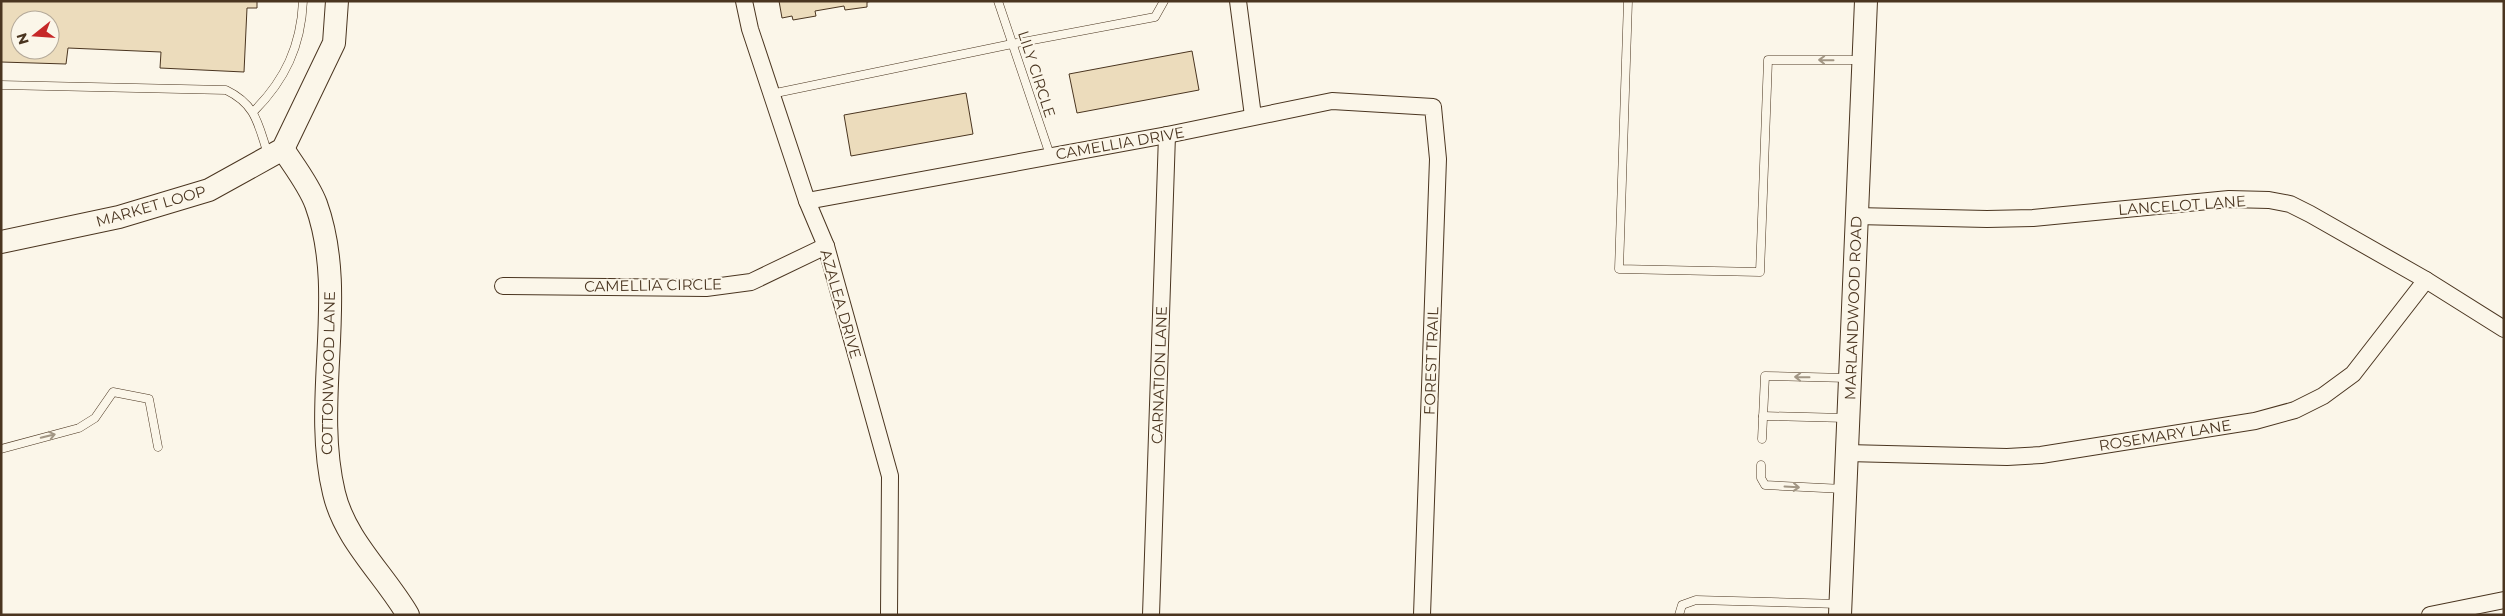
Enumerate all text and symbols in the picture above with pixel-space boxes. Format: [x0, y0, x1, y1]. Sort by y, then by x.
north arrow [10, 10, 60, 60]
street label: LILY CIRCLE [1014, 28, 1060, 120]
text: N [12, 31, 33, 47]
one-way arrow [1818, 55, 1834, 65]
street label: CAMELLIA DRIVE [1054, 122, 1186, 164]
street label: MARKET LOOP [94, 181, 208, 231]
street label: LANCELOT LANE [2118, 191, 2246, 219]
street label: MARLANDWOOD ROAD [1840, 216, 1866, 400]
street label: AZALEA DRIVE [816, 247, 866, 361]
street label: CAMELLIA CIRCLE [584, 274, 722, 296]
street label: COTTONWOOD LANE [317, 291, 339, 455]
street label: CARNATION LANE [1147, 306, 1171, 444]
street label: FOREST TRAIL [1420, 307, 1442, 415]
one-way arrow [1794, 372, 1810, 381]
street label: ROSEMARY LANE [2097, 415, 2233, 455]
one-way arrow [40, 431, 56, 440]
one-way arrow [1784, 482, 1800, 491]

